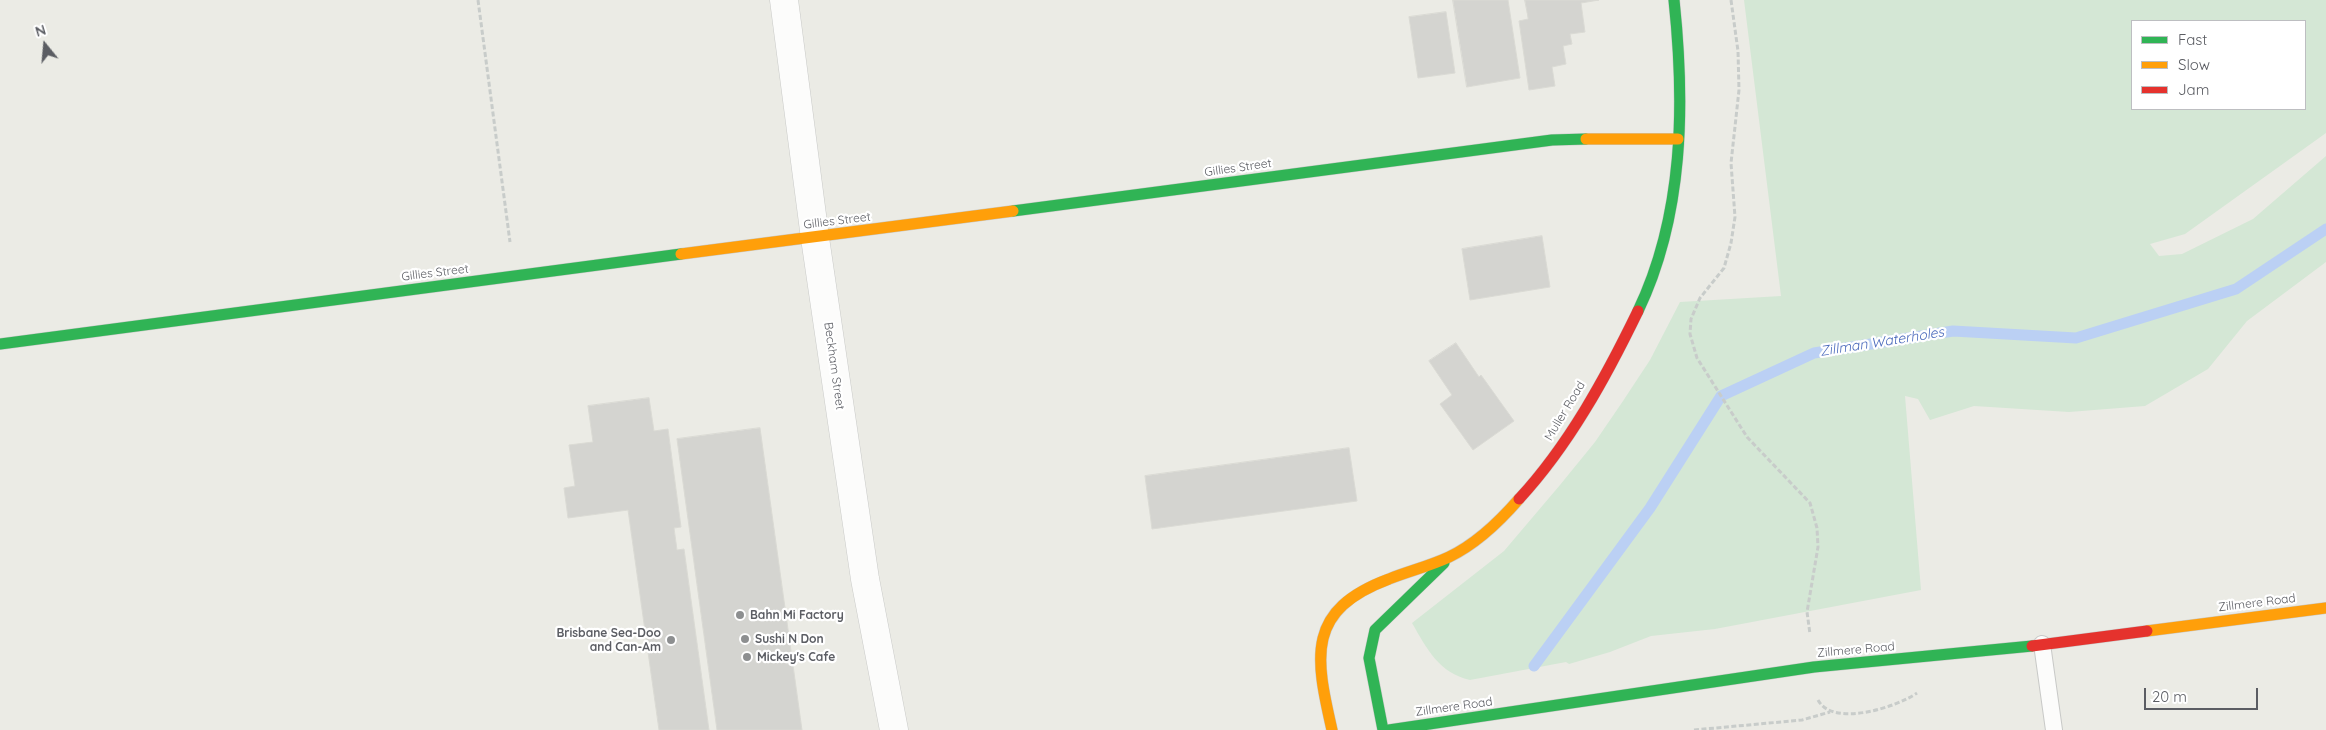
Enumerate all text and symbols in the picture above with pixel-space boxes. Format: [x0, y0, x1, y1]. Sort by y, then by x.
north arrow [20, 20, 70, 70]
legend [2131, 20, 2306, 110]
text: N [33, 21, 48, 41]
text: Fast [2178, 30, 2207, 49]
text: Slow [2178, 55, 2210, 74]
text: Jam [2178, 80, 2209, 99]
street label: Gillies Street [1204, 156, 1272, 180]
street label: Gillies Street [803, 210, 871, 232]
street label: Gillies Street [401, 262, 469, 284]
street label: Beckham Street [821, 321, 847, 411]
water label: Zillman Waterholes [1819, 324, 1945, 360]
street label: Muller Road [1542, 379, 1588, 443]
street label: Zillmere Road [2218, 591, 2296, 615]
place label: Bahn Mi Factory [750, 608, 844, 622]
marker: Bahn Mi Factory [734, 609, 746, 621]
place label: Brisbane Sea-Doo and Can-Am [556, 626, 661, 654]
place label: Sushi N Don [755, 632, 824, 646]
marker: Sushi N Don [739, 633, 751, 645]
marker: Brisbane Sea-Doo and Can-Am [665, 634, 677, 646]
street label: Zillmere Road [1817, 639, 1895, 661]
place label: Mickey's Cafe [757, 650, 835, 664]
marker: Mickey's Cafe [741, 651, 753, 663]
scale bar [2146, 678, 2260, 710]
text: 20 m [2152, 687, 2187, 706]
street label: Zillmere Road [1415, 694, 1493, 720]

